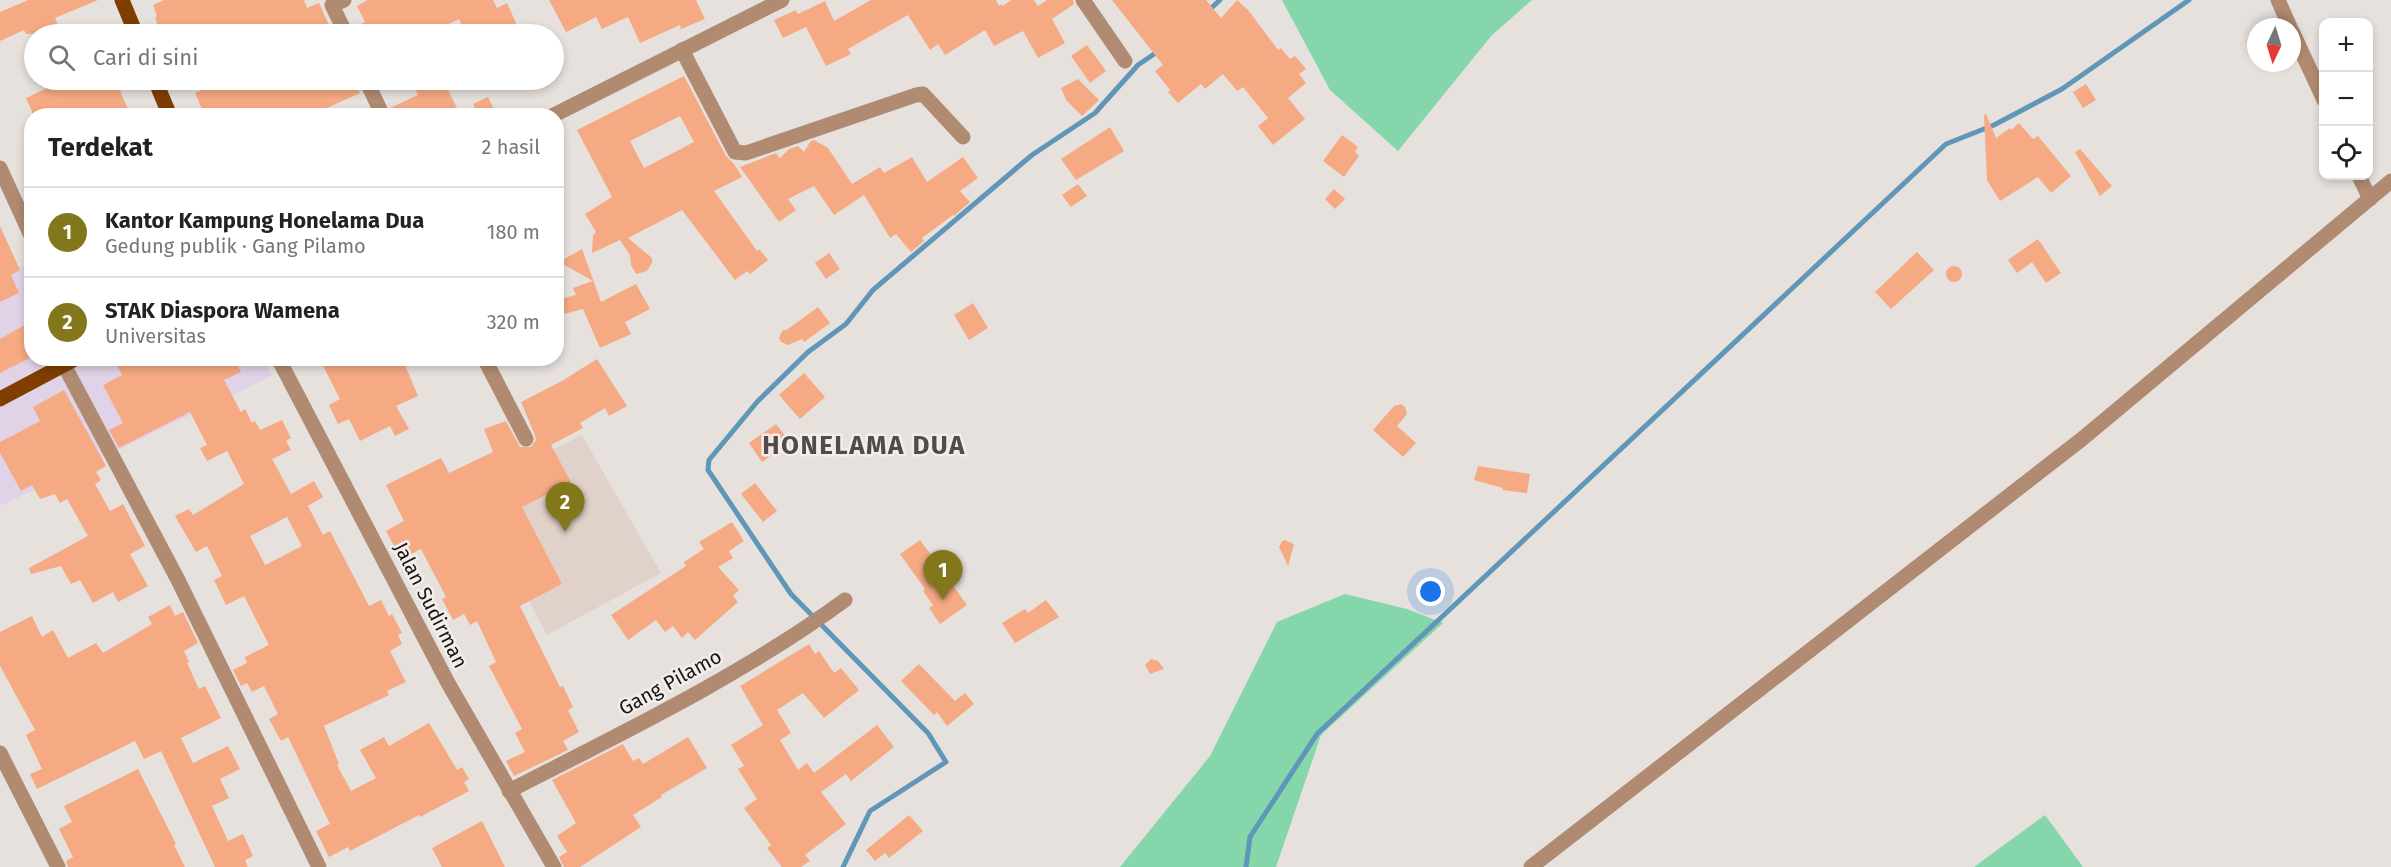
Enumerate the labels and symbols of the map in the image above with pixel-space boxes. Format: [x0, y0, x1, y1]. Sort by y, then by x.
north arrow [2247, 18, 2301, 72]
district label: HONELAMA DUA [762, 430, 966, 461]
pin: 2 [546, 482, 584, 532]
street label: Jalan Sudirman [389, 538, 473, 672]
pin: 1 [924, 550, 962, 600]
your location [1416, 577, 1445, 606]
street label: Gang Pilamo [614, 644, 726, 720]

